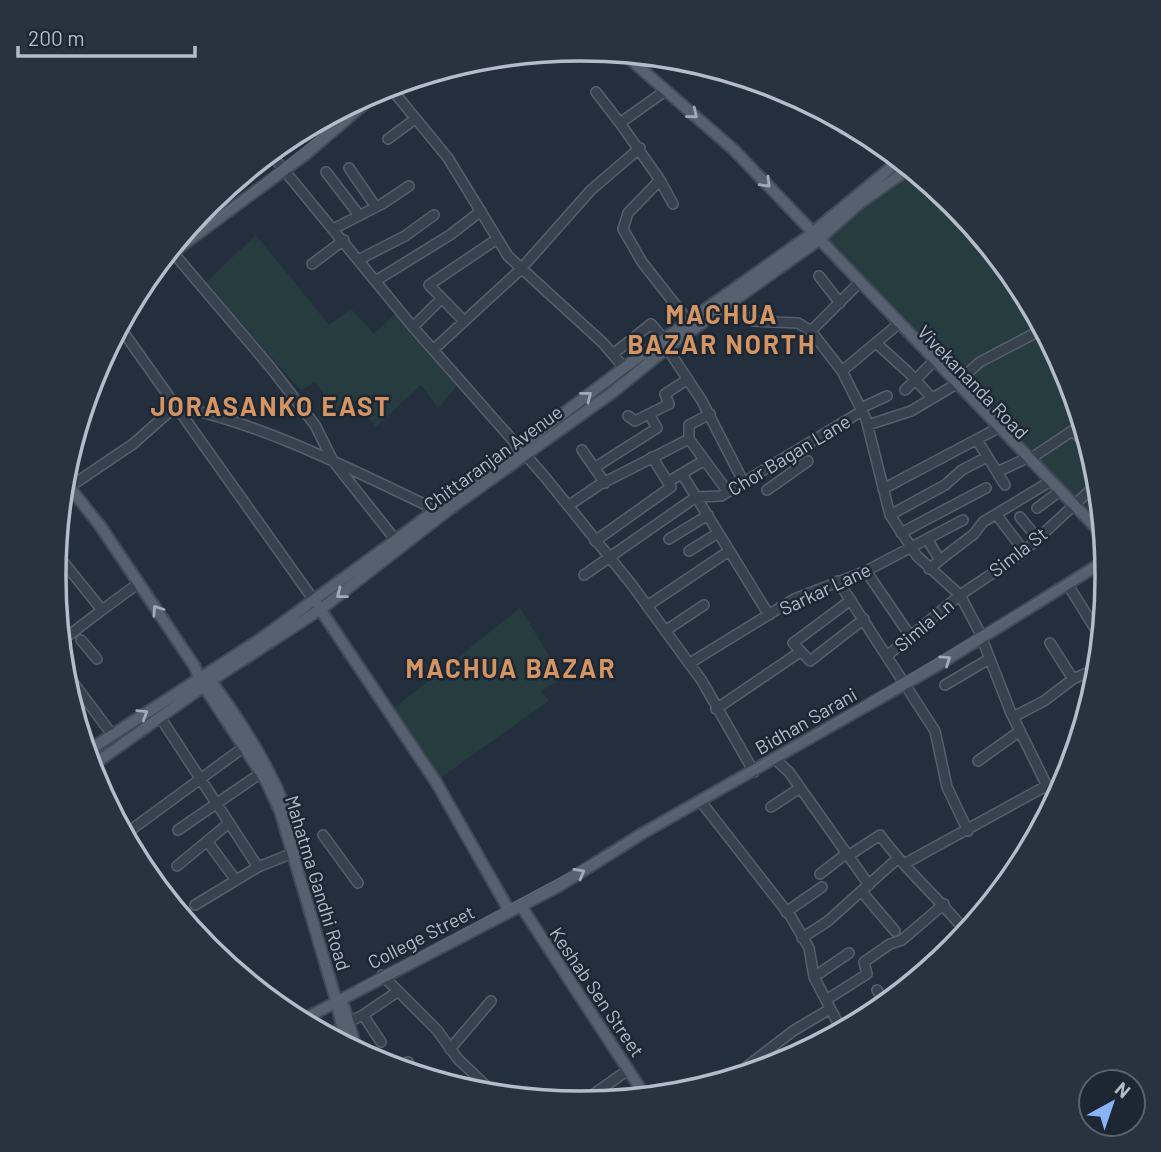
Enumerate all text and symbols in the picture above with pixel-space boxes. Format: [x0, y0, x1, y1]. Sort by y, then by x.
scale bar [18, 14, 194, 58]
text: 200 m [28, 25, 85, 50]
one-way arrow [686, 105, 698, 118]
one-way arrow [758, 175, 771, 188]
district label: MACHUA BAZAR NORTH [628, 298, 816, 359]
street label: Vivekananda Road [913, 320, 1034, 444]
district label: JORASANKO EAST [151, 390, 391, 421]
one-way arrow [580, 392, 592, 405]
street label: Chittaranjan Avenue [419, 400, 567, 516]
street label: Chor Bagan Lane [723, 409, 854, 500]
street label: Simla St [984, 522, 1051, 581]
street label: Sarkar Lane [775, 557, 874, 620]
one-way arrow [336, 585, 349, 598]
street label: Simla Ln [889, 593, 958, 656]
one-way arrow [152, 605, 165, 618]
district label: MACHUA BAZAR [406, 652, 616, 683]
one-way arrow [938, 655, 951, 668]
street label: Bidhan Sarani [751, 682, 861, 759]
one-way arrow [135, 709, 148, 722]
street label: Mahatma Gandhi Road [281, 793, 356, 973]
one-way arrow [573, 868, 586, 881]
street label: College Street [364, 900, 478, 973]
street label: Keshab Sen Street [545, 922, 649, 1061]
north arrow [1077, 1068, 1147, 1138]
text: N [1111, 1077, 1135, 1102]

